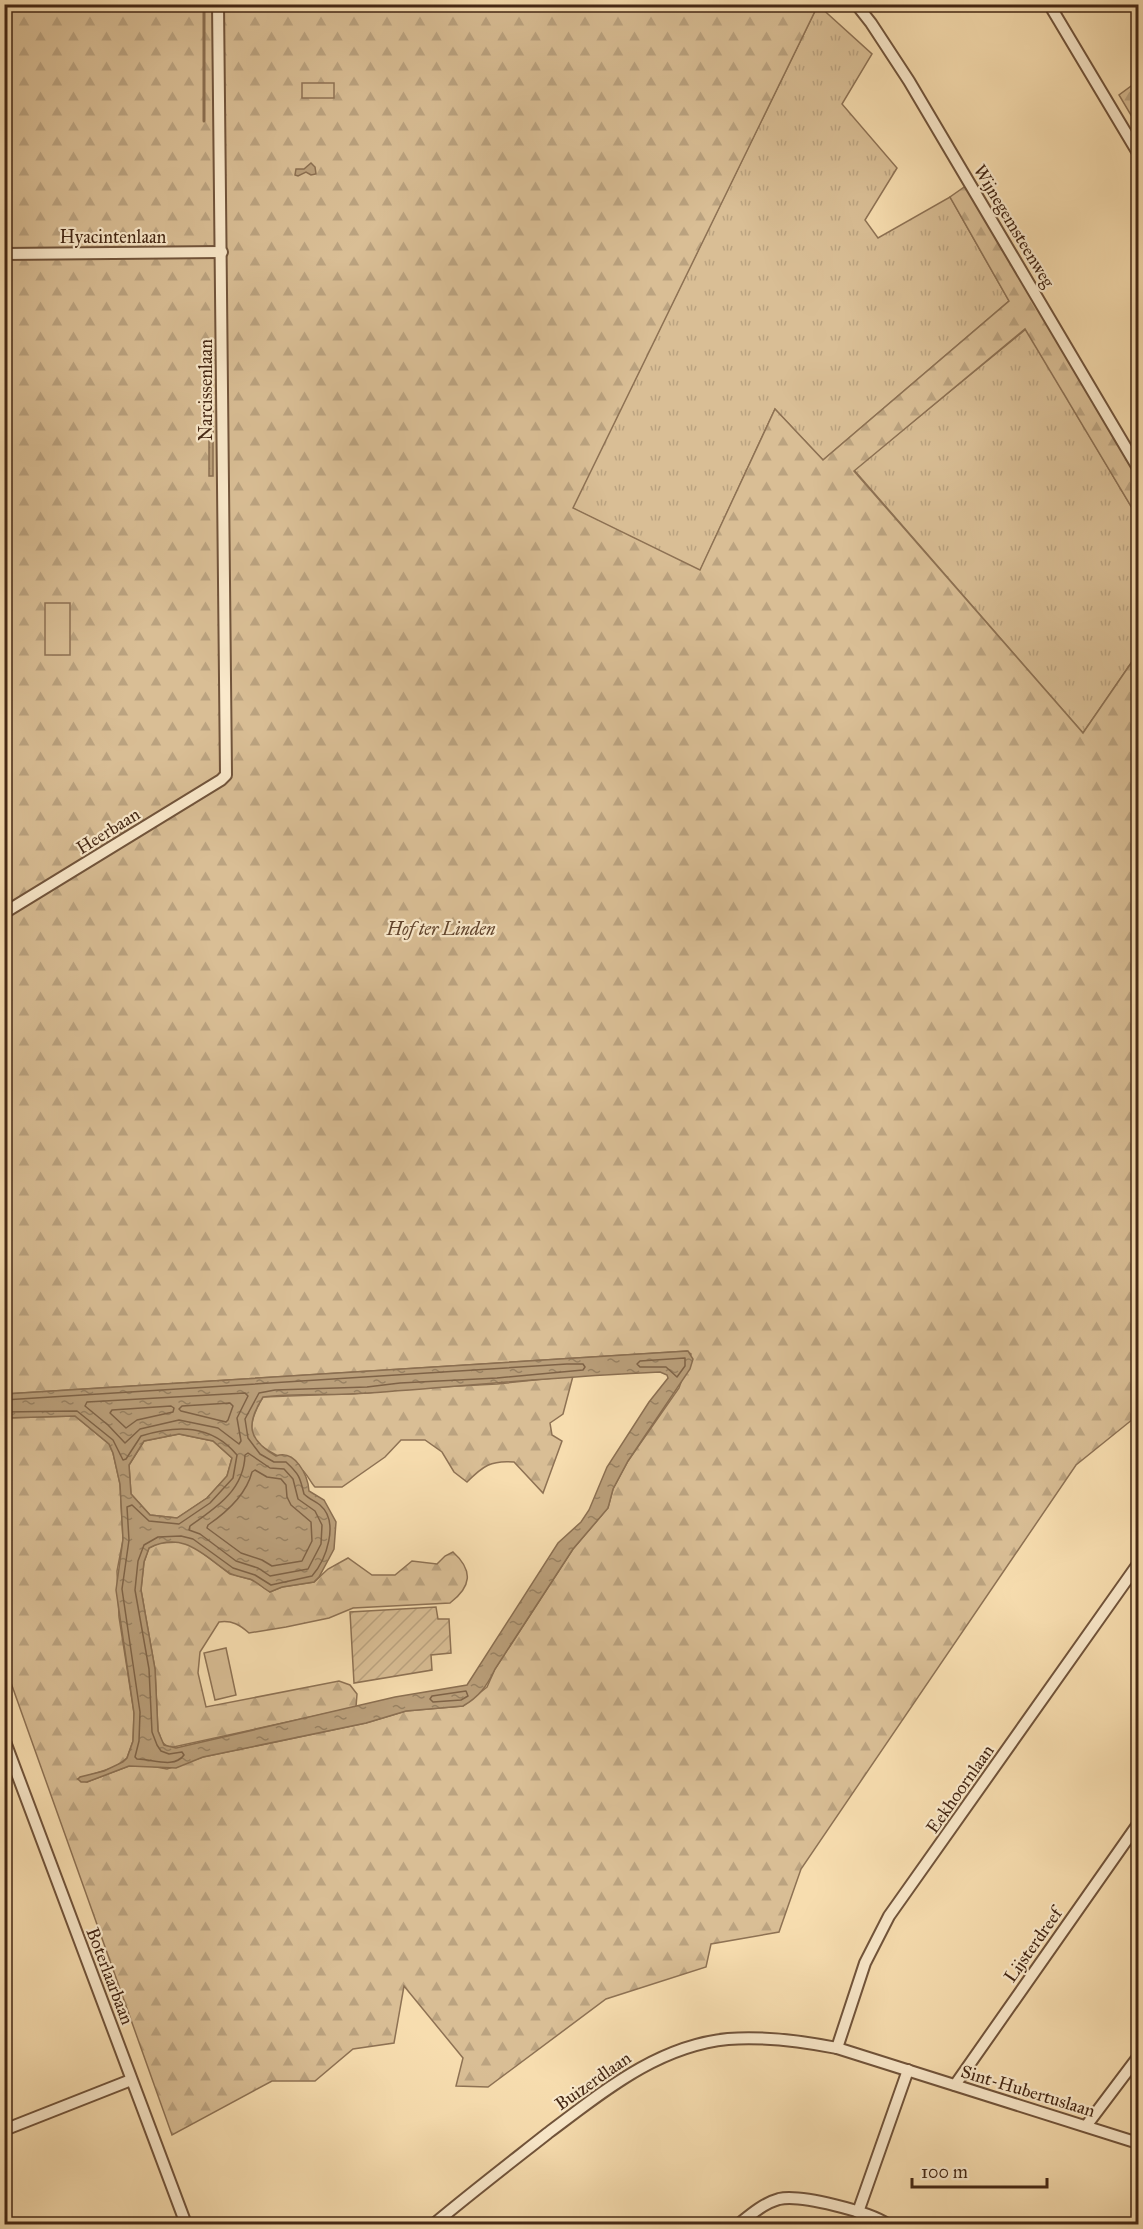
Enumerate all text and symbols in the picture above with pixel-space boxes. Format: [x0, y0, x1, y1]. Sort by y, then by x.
street label: Wijnegemsteenweg [968, 160, 1060, 293]
street label: Hyacintenlaan [60, 226, 167, 248]
street label: Narcissenlaan [195, 339, 217, 441]
street label: Heerbaan [72, 803, 144, 859]
park label: Hof ter Linden [386, 918, 496, 940]
street label: Eekhoornlaan [921, 1740, 999, 1838]
street label: Lijsterdreef [999, 1901, 1068, 1987]
street label: Boterlaarbaan [81, 1924, 139, 2028]
street label: Buizerdlaan [551, 2047, 635, 2115]
street label: Sint-Hubertuslaan [958, 2060, 1098, 2122]
scale bar [912, 2151, 1047, 2189]
text: 100 m [921, 2161, 968, 2183]

